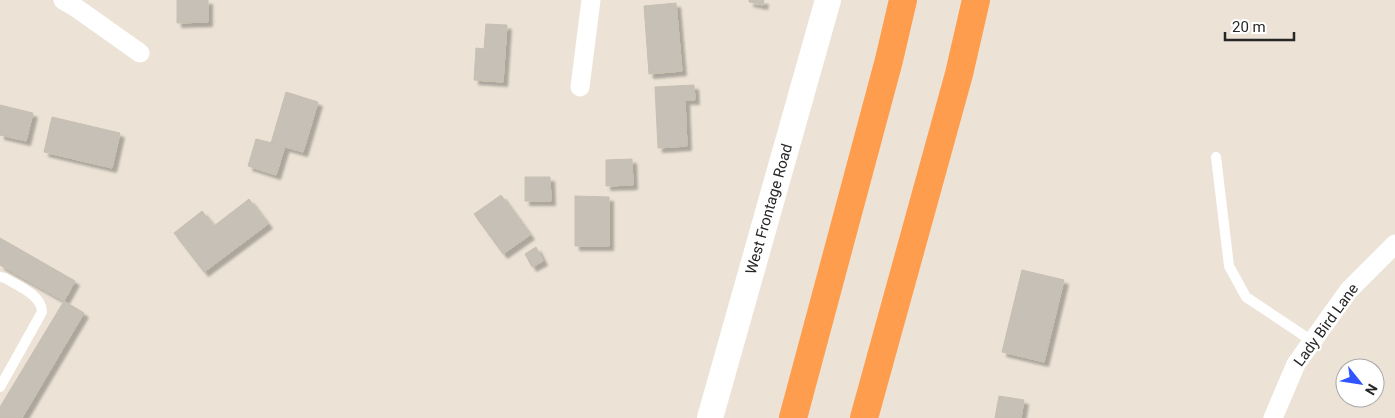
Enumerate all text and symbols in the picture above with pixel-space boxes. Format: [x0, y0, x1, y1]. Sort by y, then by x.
scale bar [1225, 10, 1294, 42]
text: 20 m [1232, 18, 1266, 36]
street label: West Frontage Road [742, 142, 796, 276]
street label: Lady Bird Lane [1290, 280, 1362, 370]
north arrow [1335, 358, 1385, 408]
text: N [1362, 381, 1381, 398]

